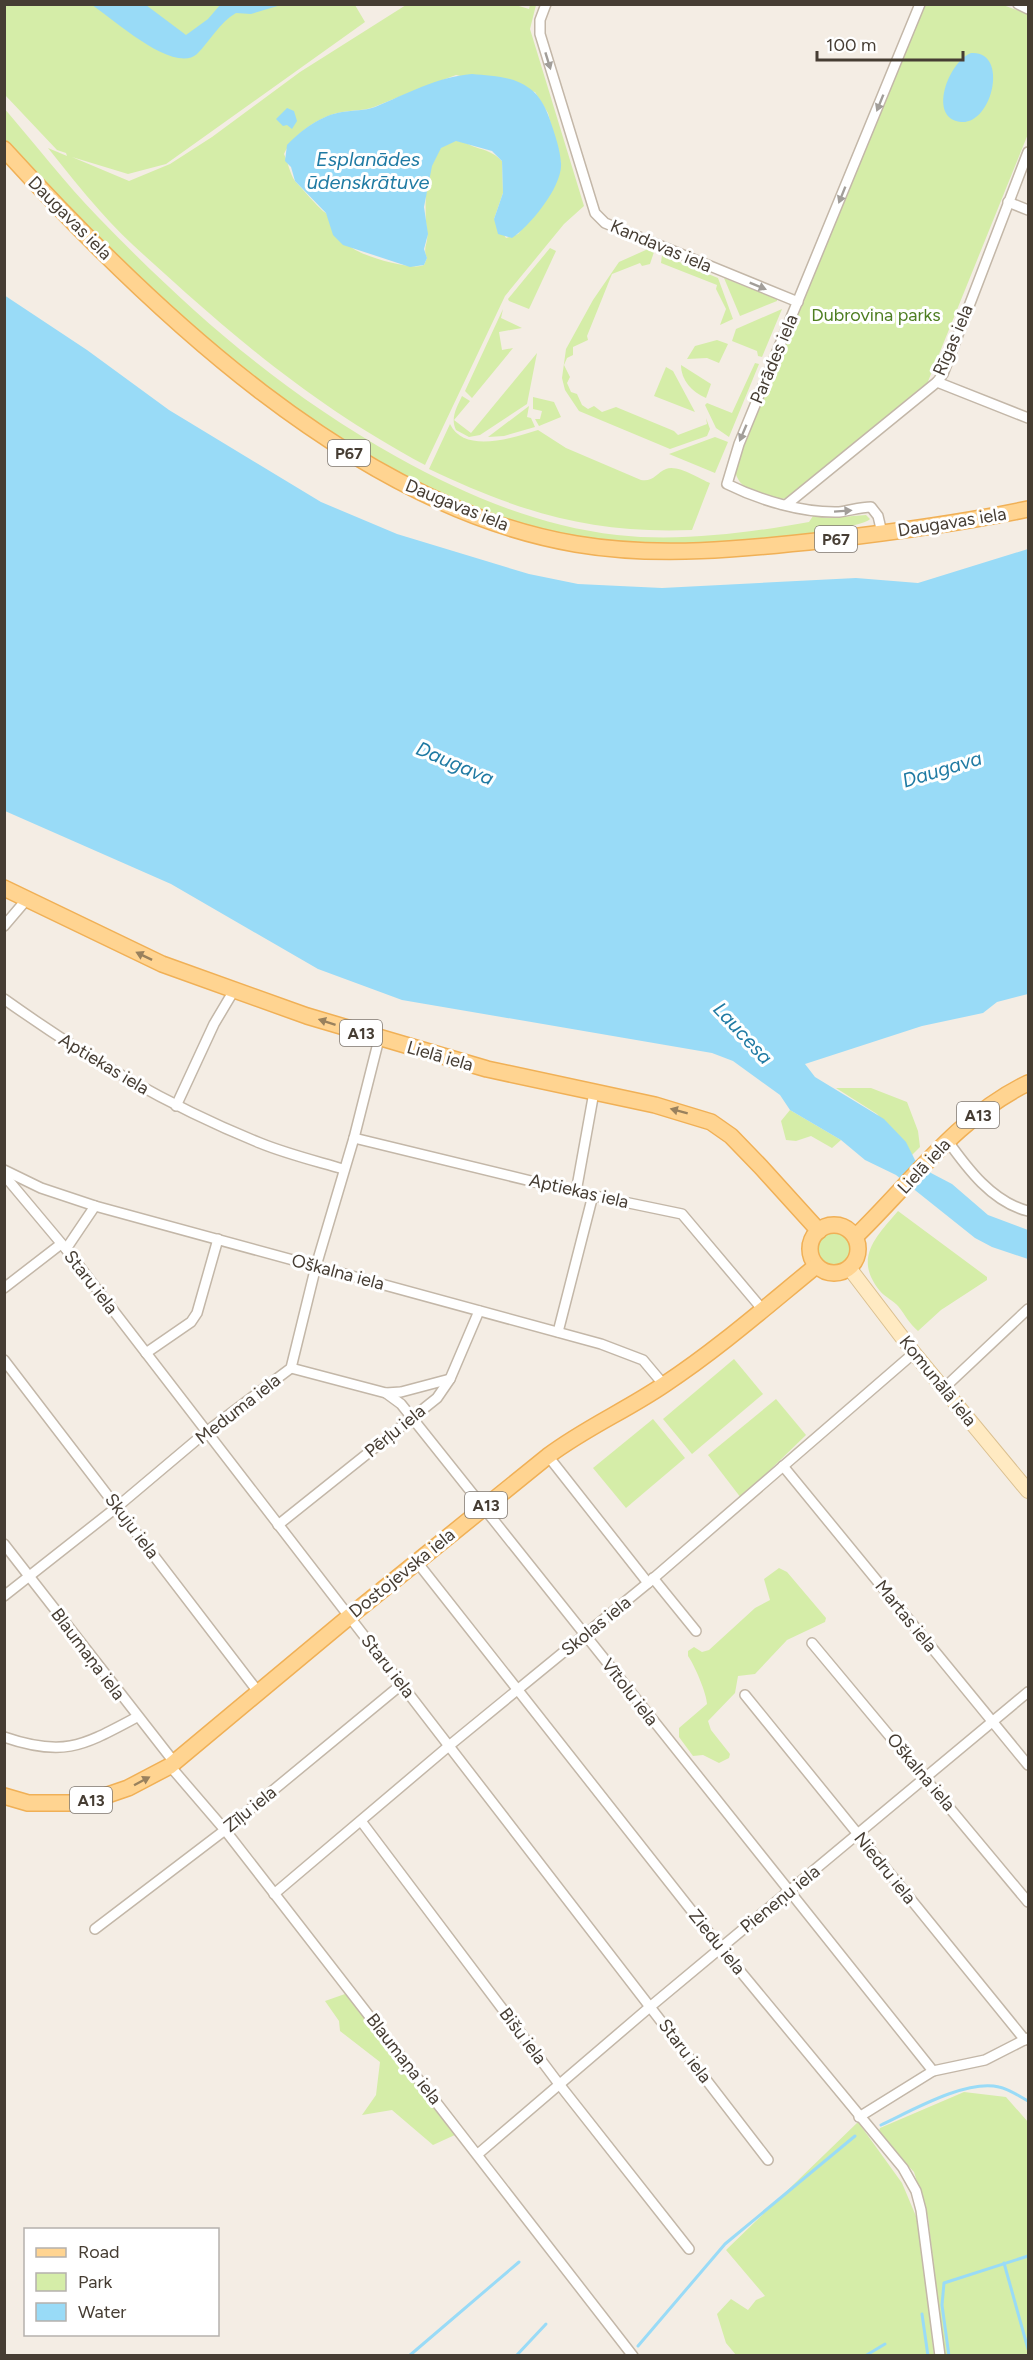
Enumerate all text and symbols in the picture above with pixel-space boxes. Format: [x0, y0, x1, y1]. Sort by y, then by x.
scale bar [817, 24, 962, 62]
text: 100 m [826, 34, 876, 56]
one-way arrow [544, 52, 553, 70]
one-way arrow [875, 95, 885, 113]
water label: Esplanādes ūdenskrātuve [307, 147, 429, 194]
street label: Daugavas iela [23, 171, 117, 265]
one-way arrow [837, 186, 846, 204]
street label: Kandavas iela [607, 215, 715, 277]
one-way arrow [749, 281, 767, 291]
street label: Rīgas iela [928, 301, 978, 379]
park label: Dubrovina parks [811, 304, 941, 326]
street label: Parādes iela [745, 311, 803, 407]
one-way arrow [738, 425, 748, 443]
road number: P67 [328, 440, 370, 466]
street label: Daugavas iela [402, 474, 512, 536]
street label: Daugavas iela [896, 503, 1008, 541]
one-way arrow [834, 506, 853, 516]
road number: P67 [815, 526, 857, 552]
water label: Daugava [413, 736, 498, 790]
water label: Daugava [899, 745, 985, 792]
one-way arrow [136, 951, 153, 960]
water label: Laucesa [708, 997, 778, 1069]
one-way arrow [318, 1017, 336, 1027]
road number: A13 [340, 1020, 382, 1046]
street label: Aptiekas iela [55, 1028, 153, 1100]
street label: Lielā iela [404, 1036, 476, 1076]
road number: A13 [957, 1102, 999, 1128]
one-way arrow [670, 1106, 688, 1115]
street label: Lielā iela [893, 1134, 955, 1198]
street label: Aptiekas iela [527, 1169, 631, 1213]
street label: Staru iela [59, 1246, 123, 1318]
street label: Oškalna iela [289, 1249, 387, 1295]
street label: Komunālā iela [895, 1331, 981, 1431]
street label: Meduma iela [191, 1369, 285, 1449]
street label: Pērļu iela [360, 1400, 430, 1462]
street label: Skuju iela [100, 1489, 164, 1563]
road number: A13 [465, 1492, 507, 1518]
street label: Dostojevska iela [345, 1524, 459, 1622]
street label: Martas iela [870, 1575, 942, 1657]
street label: Skolas iela [557, 1591, 635, 1661]
street label: Blaumaņa iela [46, 1604, 130, 1704]
street label: Staru iela [356, 1630, 420, 1702]
street label: Vītolu iela [597, 1654, 663, 1730]
street label: Oškalna iela [882, 1729, 960, 1815]
one-way arrow [134, 1776, 151, 1786]
street label: Zīļu iela [219, 1781, 281, 1837]
road number: A13 [70, 1787, 112, 1813]
street label: Niedru iela [849, 1828, 921, 1908]
street label: Pieneņu iela [736, 1860, 824, 1938]
street label: Ziedu iela [684, 1905, 750, 1979]
street label: Bišu iela [495, 2003, 551, 2069]
street label: Blaumaņa iela [362, 2009, 446, 2109]
street label: Staru iela [654, 2015, 716, 2087]
legend [24, 2228, 219, 2336]
text: Road [78, 2241, 119, 2263]
text: Park [78, 2271, 113, 2293]
text: Water [78, 2301, 126, 2323]

